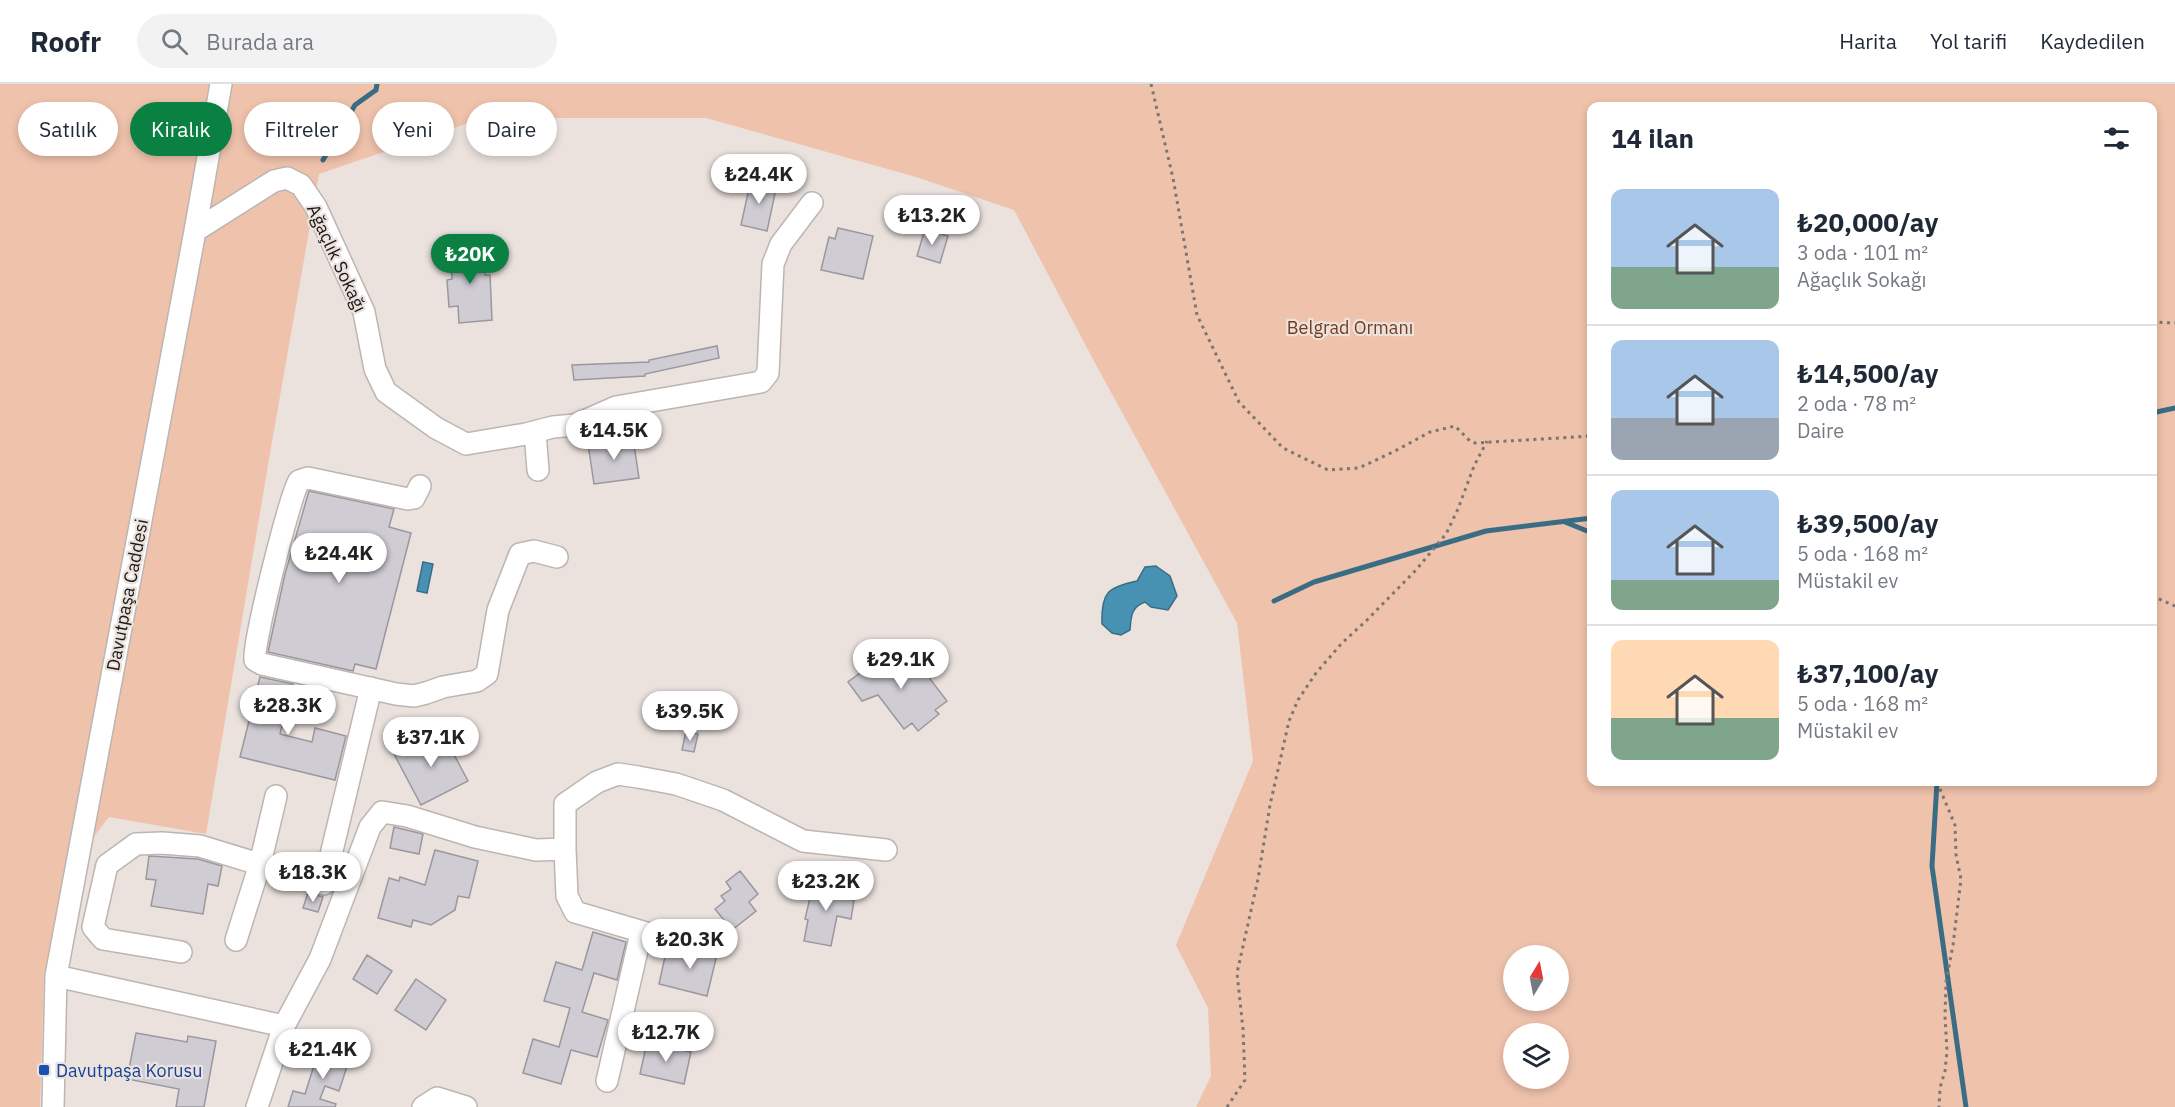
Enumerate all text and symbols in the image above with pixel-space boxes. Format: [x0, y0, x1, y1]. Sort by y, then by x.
search box [137, 14, 557, 68]
text: Roofr [30, 23, 101, 60]
icon: search [158, 25, 191, 58]
text: Burada ara [206, 27, 314, 56]
text: Harita [1839, 27, 1897, 55]
text: Yol tarifi [1930, 27, 2007, 55]
text: Kaydedilen [2040, 27, 2145, 55]
chip: Satılık [18, 102, 118, 156]
chip: Kiralık [130, 102, 232, 156]
chip: Filtreler [244, 102, 360, 156]
chip: Yeni [372, 102, 454, 156]
chip: Daire [466, 102, 557, 156]
text: 14 ilan [1611, 121, 1694, 155]
icon: filters [2100, 122, 2133, 155]
pin: ₺24.4K [710, 154, 808, 205]
text: ₺24.4K [725, 160, 793, 187]
pin: ₺13.2K [883, 195, 981, 246]
street label: Ağaçlık Sokağı [302, 200, 372, 316]
text: ₺13.2K [898, 201, 966, 228]
text: ₺20,000/ay [1797, 205, 1938, 239]
icon: home [1659, 213, 1731, 285]
pin: ₺20K [434, 234, 506, 285]
text: 3 oda · 101 m² [1797, 239, 1928, 266]
text: ₺20K [445, 240, 495, 267]
text: Ağaçlık Sokağı [1797, 266, 1926, 293]
park label: Belgrad Ormanı [1287, 316, 1413, 339]
text: ₺14,500/ay [1797, 356, 1938, 390]
icon: home [1659, 364, 1731, 436]
text: 2 oda · 78 m² [1797, 390, 1916, 417]
pin: ₺14.5K [565, 410, 663, 461]
text: ₺14.5K [580, 416, 648, 443]
text: Daire [1797, 417, 1844, 444]
text: ₺39,500/ay [1797, 506, 1938, 540]
icon: home [1659, 514, 1731, 586]
street label: Davutpaşa Caddesi [101, 517, 153, 673]
pin: ₺24.4K [290, 533, 388, 584]
text: ₺24.4K [305, 539, 373, 566]
text: 5 oda · 168 m² [1797, 540, 1928, 567]
text: Müstakil ev [1797, 567, 1898, 594]
pin: ₺29.1K [852, 639, 950, 690]
text: ₺29.1K [867, 645, 935, 672]
text: ₺37,100/ay [1797, 656, 1938, 690]
icon: home [1659, 664, 1731, 736]
pin: ₺28.3K [239, 685, 337, 736]
text: 5 oda · 168 m² [1797, 690, 1928, 717]
text: ₺28.3K [254, 691, 322, 718]
pin: ₺39.5K [641, 691, 739, 742]
text: ₺39.5K [656, 697, 724, 724]
pin: ₺37.1K [382, 717, 480, 768]
text: Müstakil ev [1797, 717, 1898, 744]
text: ₺37.1K [397, 723, 465, 750]
pin: ₺18.3K [264, 852, 362, 903]
text: ₺18.3K [279, 858, 347, 885]
pin: ₺23.2K [777, 861, 875, 912]
text: ₺23.2K [792, 867, 860, 894]
pin: ₺20.3K [641, 919, 739, 970]
text: ₺20.3K [656, 925, 724, 952]
north arrow [1503, 945, 1569, 1011]
map controls [1503, 945, 1569, 1089]
pin: ₺12.7K [617, 1012, 715, 1063]
text: ₺12.7K [632, 1018, 700, 1045]
button: layers [1503, 1023, 1569, 1089]
pin: ₺21.4K [274, 1029, 372, 1080]
text: ₺21.4K [289, 1035, 357, 1062]
place label: Davutpaşa Korusu [56, 1059, 202, 1082]
marker: Davutpaşa Korusu [37, 1063, 51, 1077]

